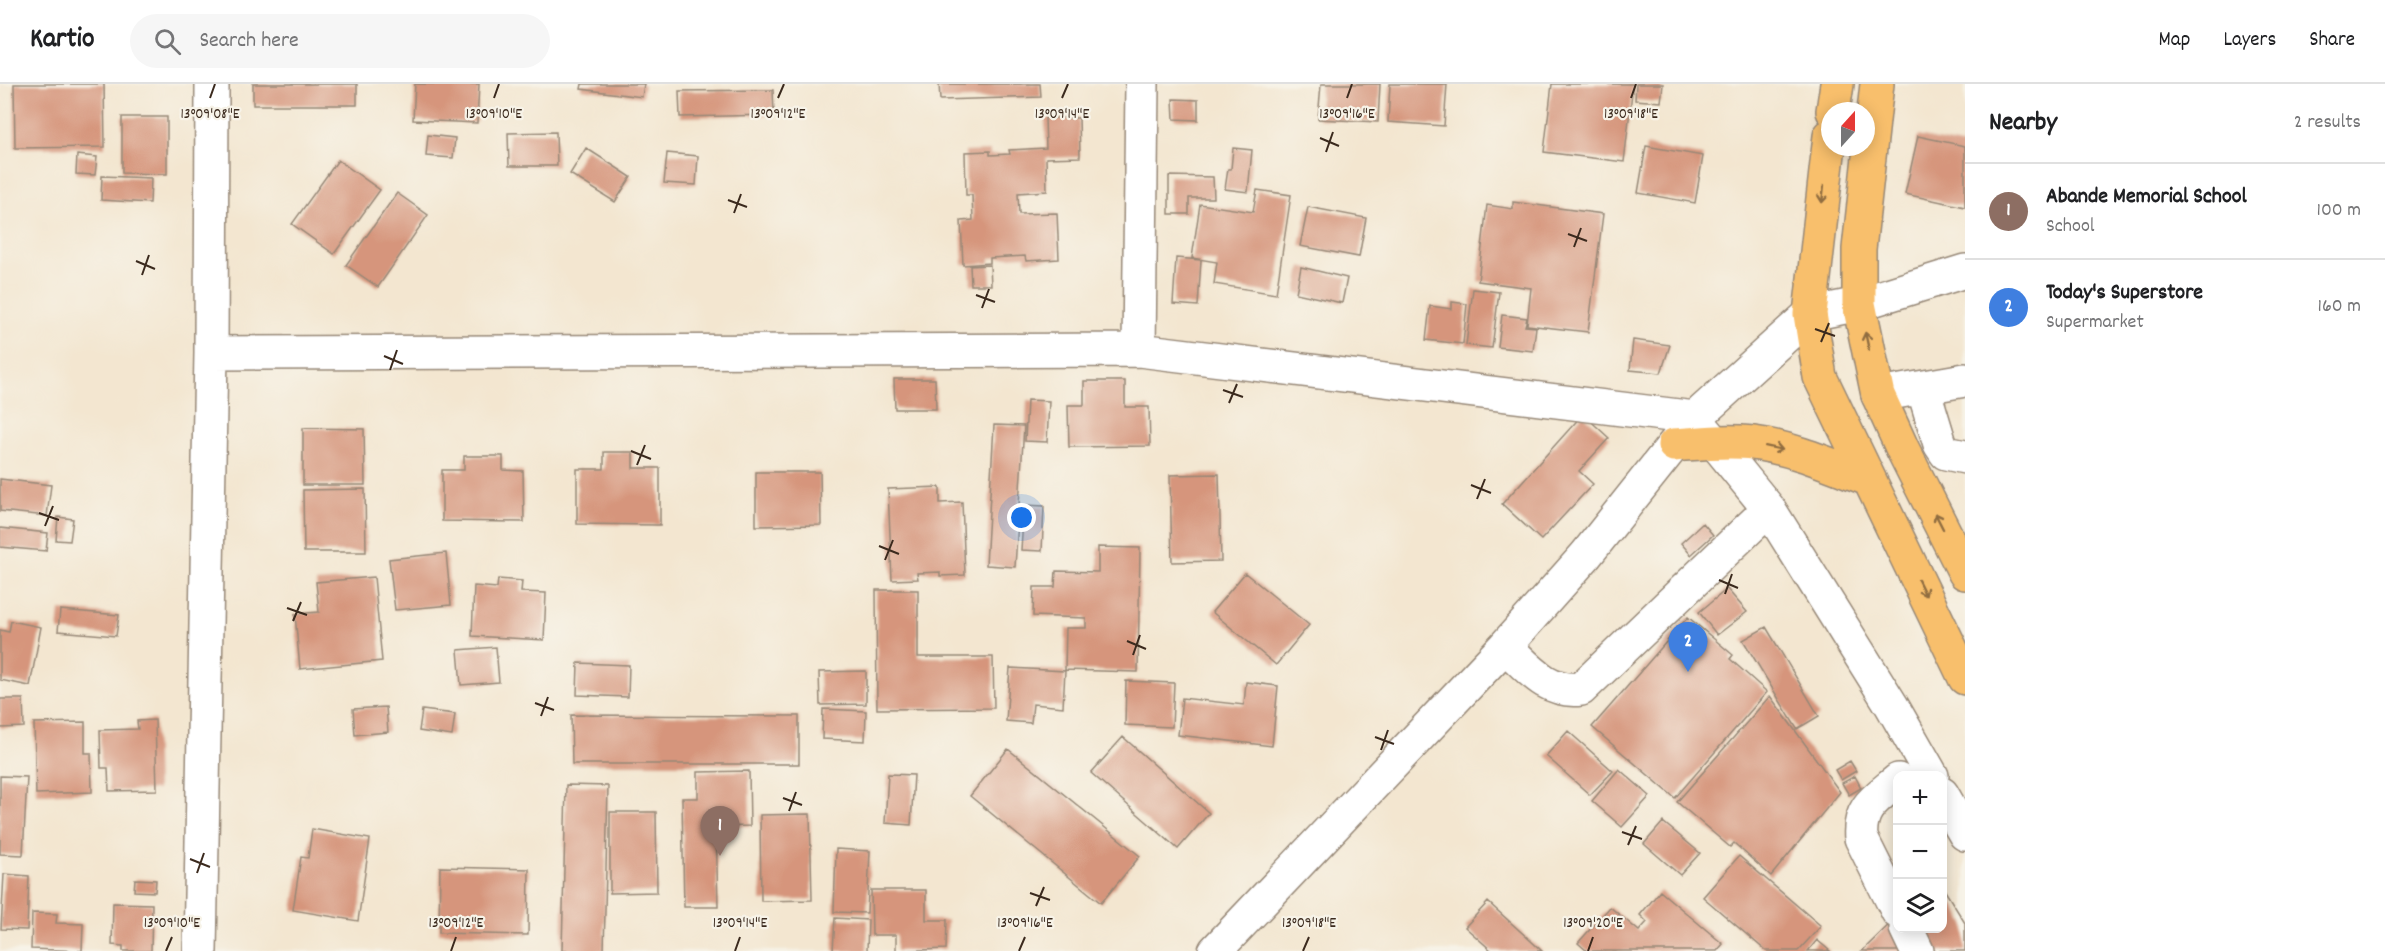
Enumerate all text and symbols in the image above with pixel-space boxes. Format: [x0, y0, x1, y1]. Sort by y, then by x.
search box [130, 14, 550, 68]
text: Kartio [30, 21, 94, 61]
icon: search [151, 25, 184, 58]
text: Search here [199, 26, 299, 57]
text: Map [2159, 26, 2190, 56]
text: Layers [2223, 26, 2276, 56]
text: Share [2309, 26, 2355, 56]
north arrow [1821, 102, 1875, 156]
text: 13°09'08"E [180, 104, 240, 126]
text: 13°09'10"E [466, 104, 522, 126]
text: 13°09'12"E [751, 104, 806, 126]
text: 13°09'14"E [1035, 104, 1089, 126]
text: 13°09'16"E [1319, 104, 1375, 126]
text: 13°09'18"E [1604, 104, 1658, 126]
text: Nearby [1989, 105, 2057, 142]
text: 2 results [2294, 109, 2361, 137]
text: Abande Memorial School [2046, 182, 2247, 213]
one-way arrow [1817, 183, 1828, 203]
text: 1 [2006, 197, 2011, 225]
text: 100 m [2317, 197, 2361, 225]
text: School [2046, 213, 2095, 241]
text: Today's Superstore [2046, 278, 2203, 309]
text: 2 [2004, 293, 2013, 321]
text: 160 m [2318, 293, 2361, 321]
text: Supermarket [2046, 309, 2144, 337]
one-way arrow [1861, 332, 1872, 351]
one-way arrow [1764, 442, 1783, 454]
your location [1007, 503, 1036, 532]
one-way arrow [1932, 512, 1944, 530]
one-way arrow [1916, 579, 1928, 597]
pin: 2 [1668, 622, 1708, 672]
map controls [1893, 771, 1947, 933]
button: + [1893, 771, 1947, 825]
pin: 1 [700, 806, 740, 856]
button: − [1893, 825, 1947, 879]
button: layers [1893, 879, 1947, 933]
text: 13°09'10"E [144, 913, 200, 935]
text: 13°09'12"E [429, 913, 484, 935]
text: 13°09'14"E [713, 913, 767, 935]
text: 13°09'16"E [997, 913, 1053, 935]
text: 13°09'18"E [1282, 913, 1336, 935]
text: 13°09'20"E [1563, 913, 1623, 935]

